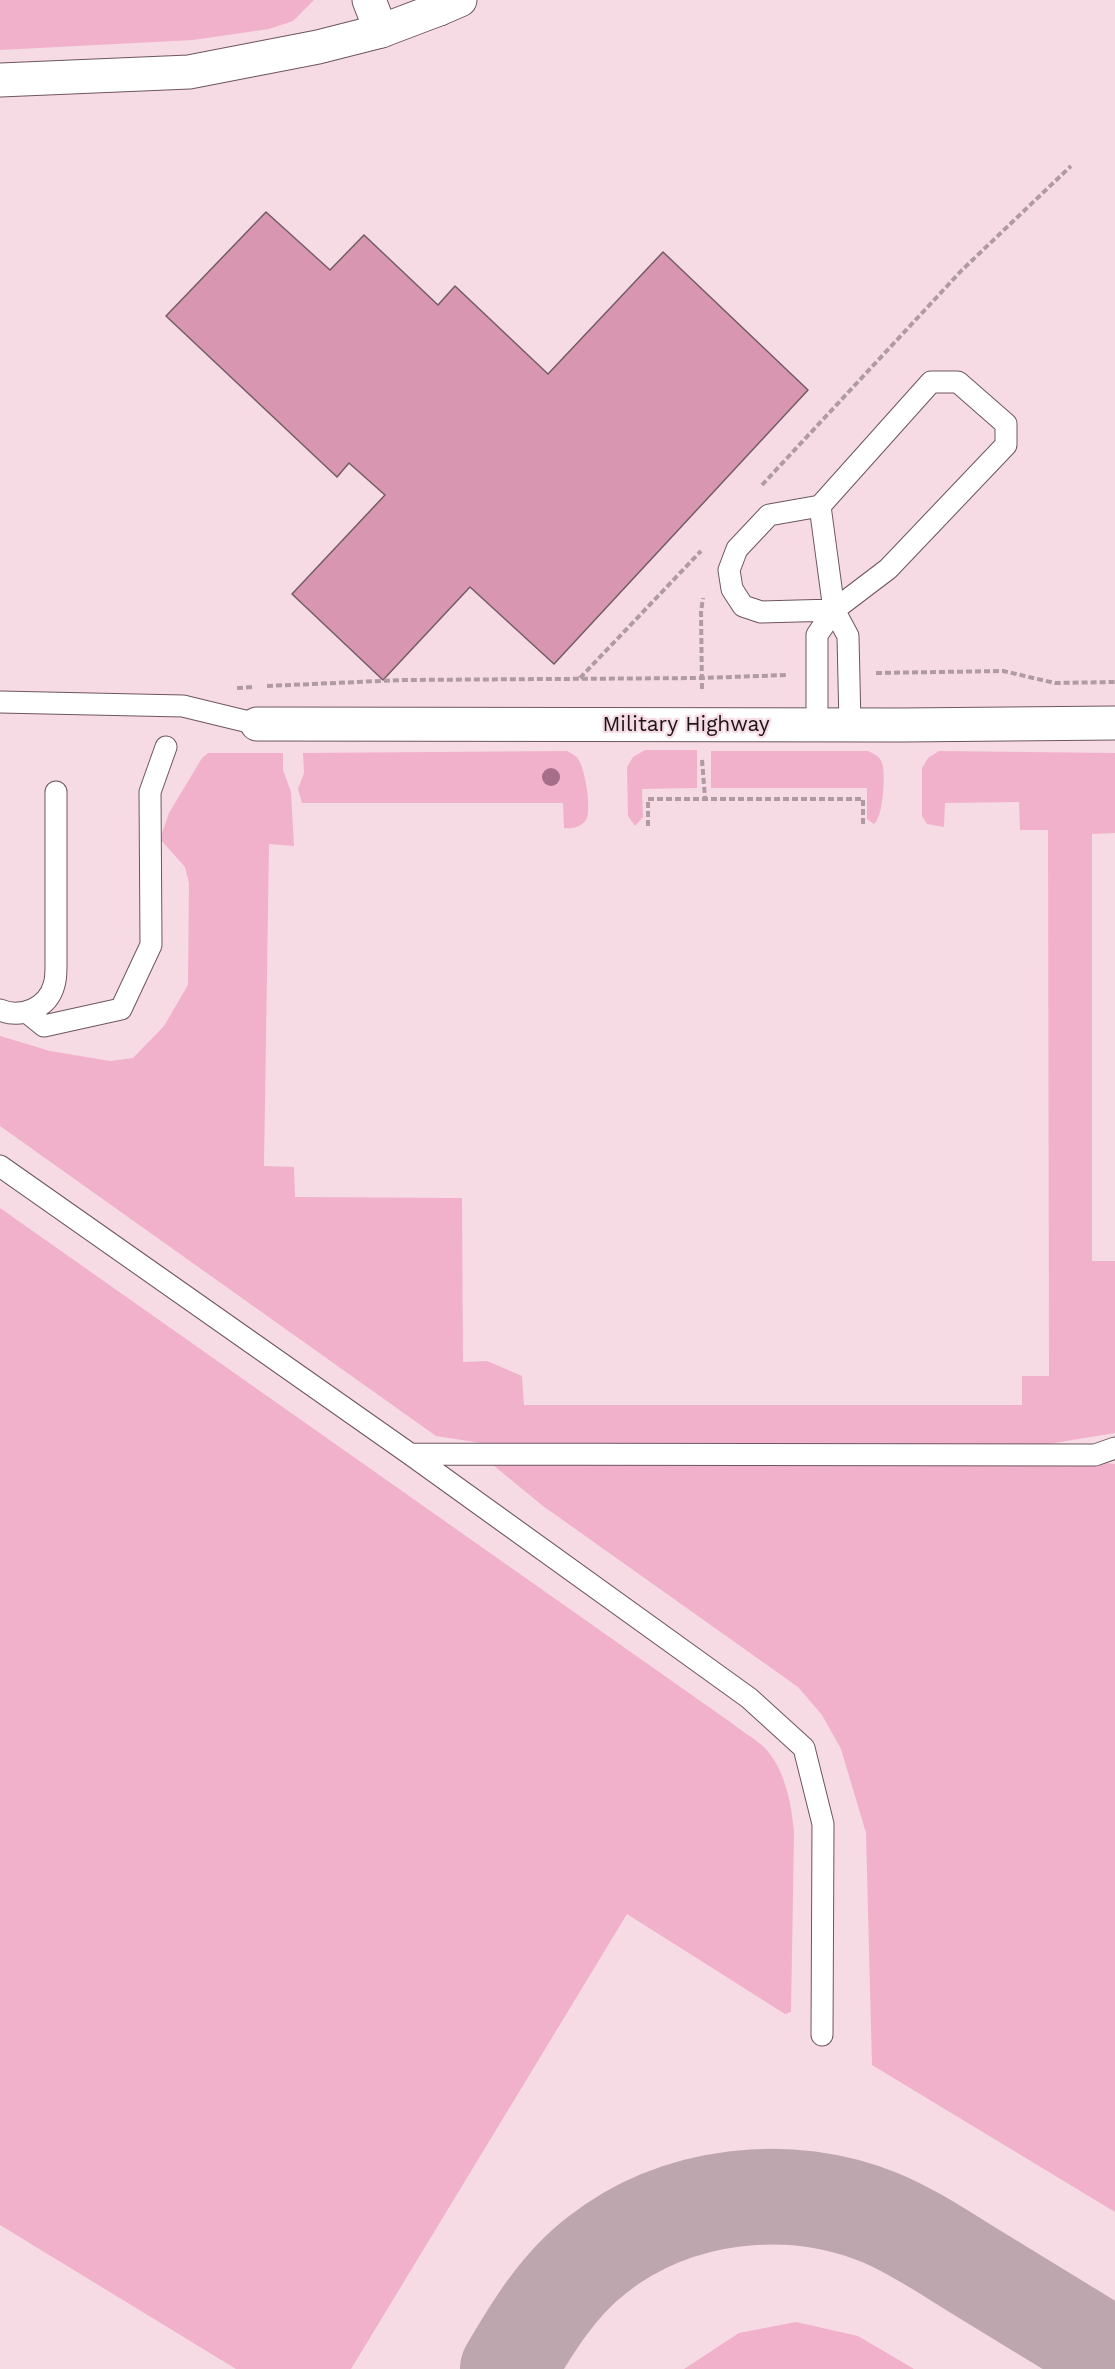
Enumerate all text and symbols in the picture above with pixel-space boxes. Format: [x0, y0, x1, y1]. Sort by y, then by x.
street label: Military Highway [602, 712, 770, 738]

